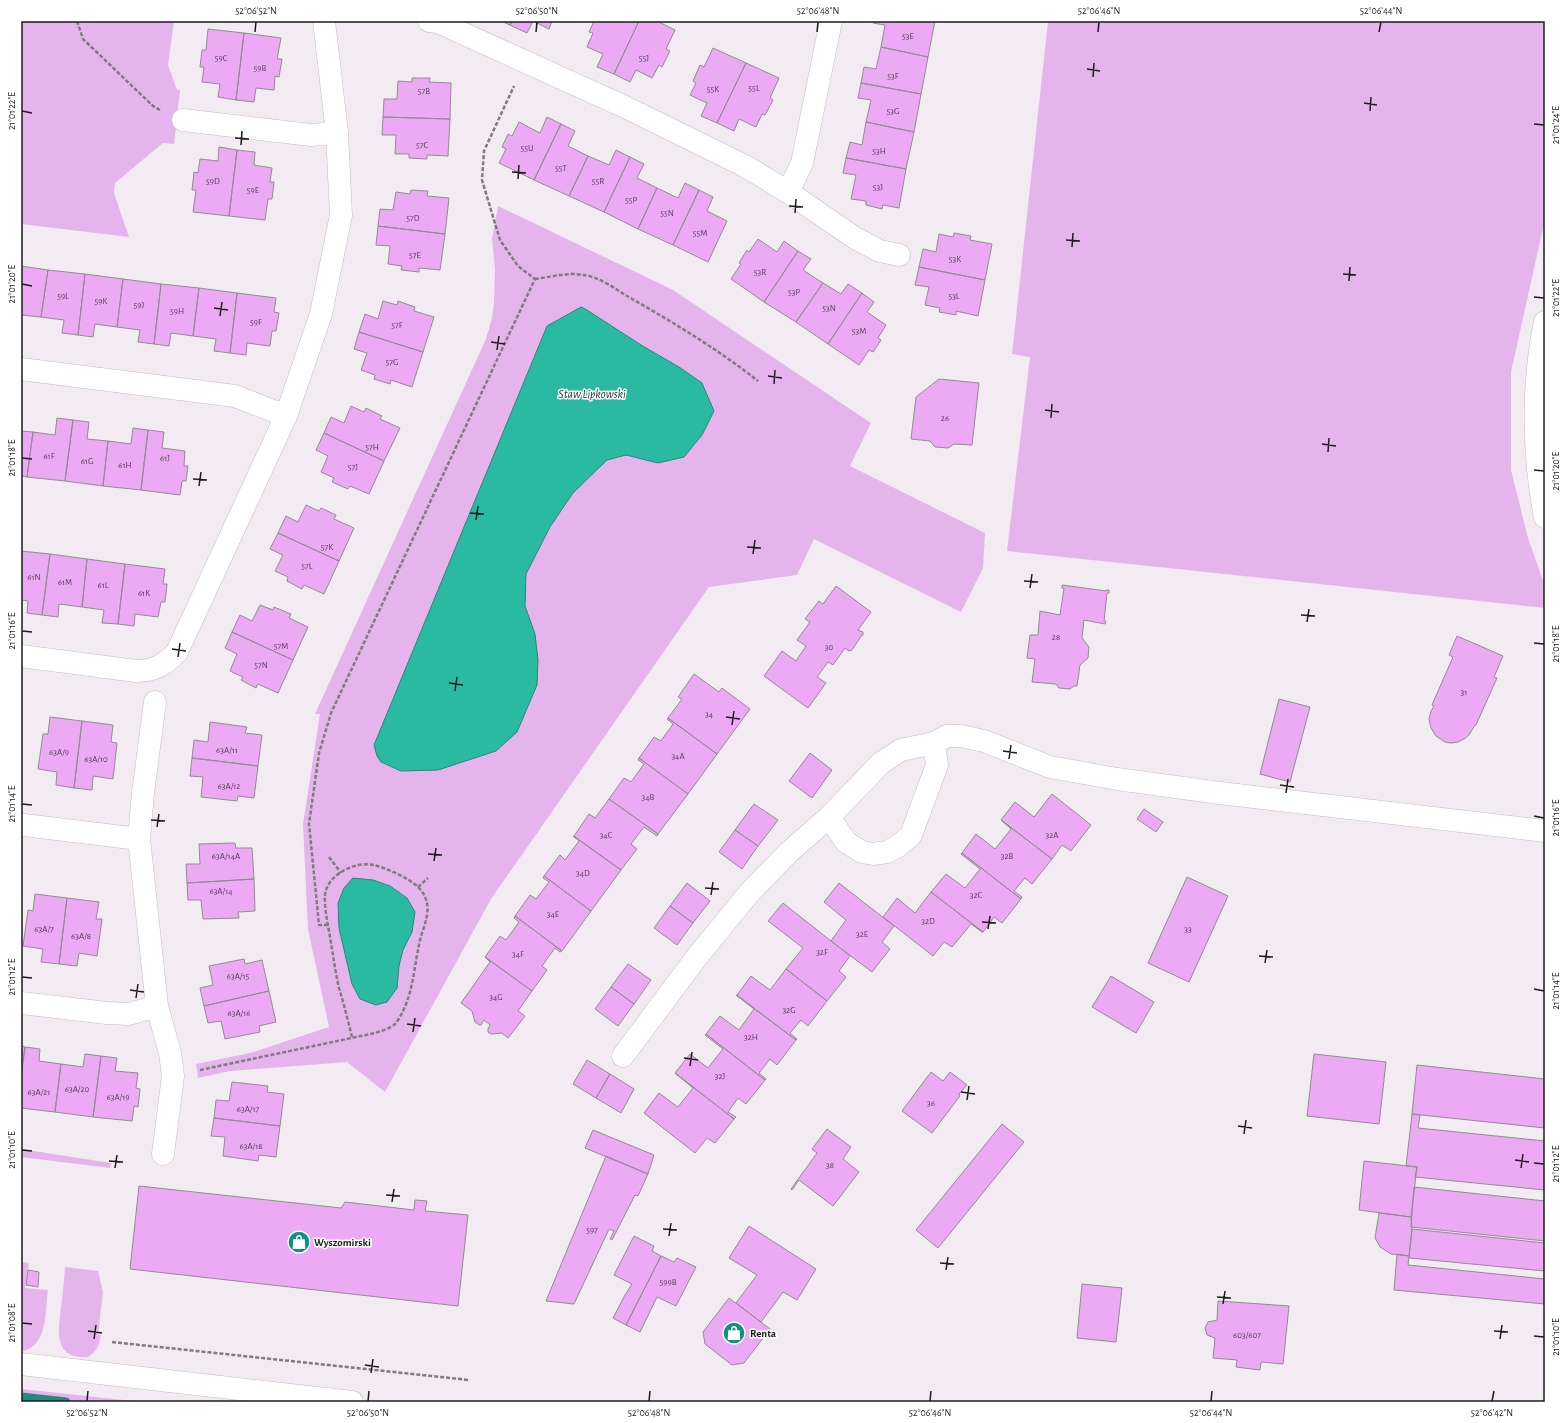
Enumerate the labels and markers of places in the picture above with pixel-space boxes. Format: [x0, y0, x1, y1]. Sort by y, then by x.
shop icon: Wyszomirski [286, 1229, 312, 1255]
place label: Wyszomirski [314, 1237, 371, 1248]
shop icon: Renta [721, 1320, 747, 1346]
place label: Renta [750, 1328, 777, 1339]

